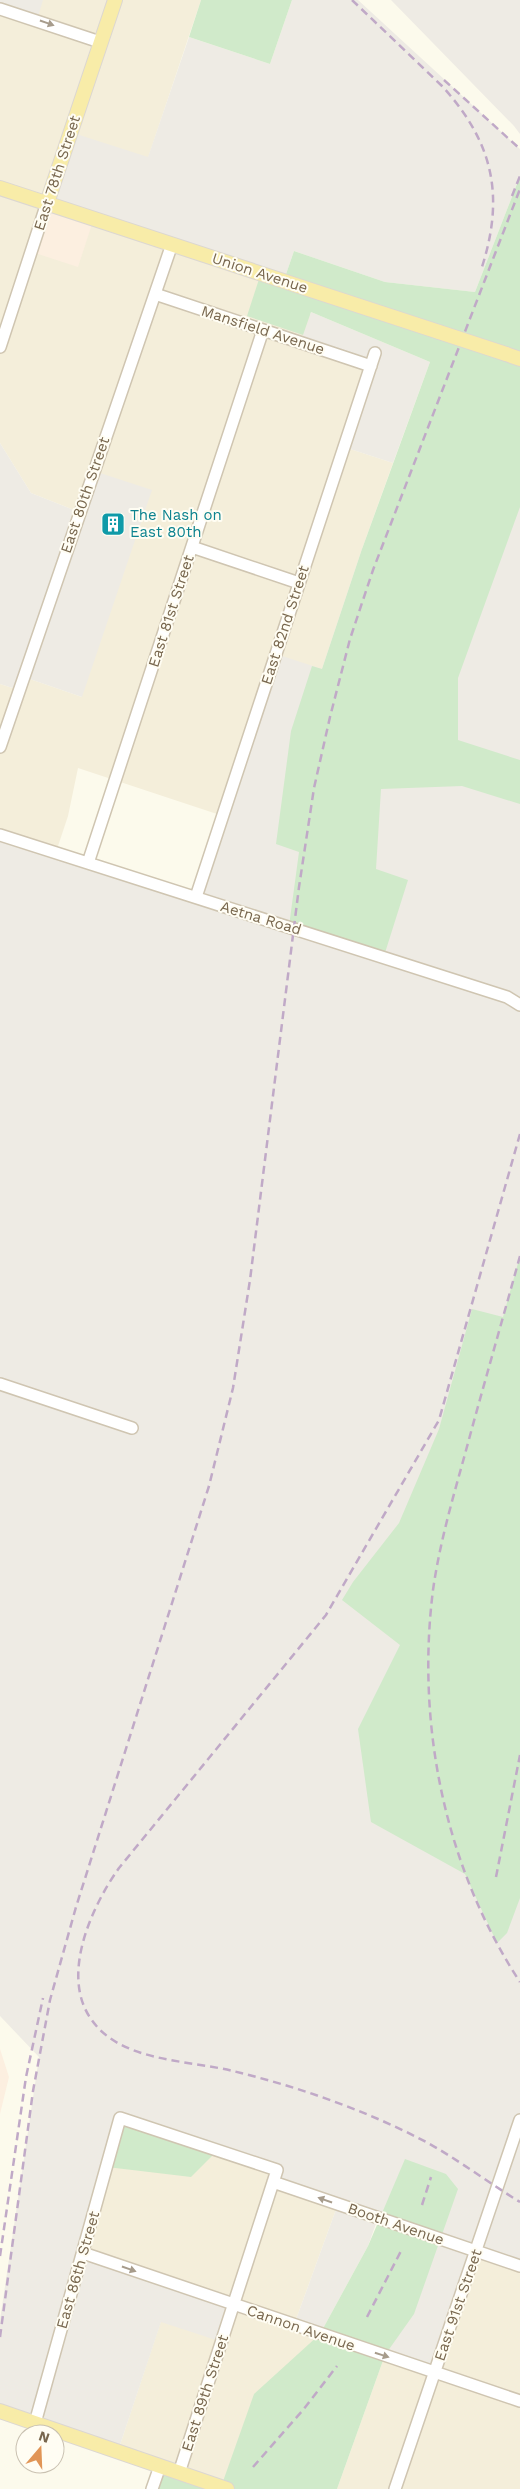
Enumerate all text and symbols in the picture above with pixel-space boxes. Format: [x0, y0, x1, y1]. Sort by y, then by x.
one-way arrow [39, 20, 54, 27]
street label: East 78th Street [30, 113, 84, 233]
street label: Union Avenue [210, 249, 310, 297]
street label: Mansfield Avenue [199, 302, 327, 358]
street label: East 80th Street [57, 434, 114, 556]
place label: The Nash on East 80th [130, 506, 222, 541]
building icon: The Nash on East 80th [100, 511, 126, 537]
street label: East 81st Street [144, 552, 198, 669]
street label: East 82nd Street [257, 562, 313, 687]
street label: Aetna Road [218, 897, 304, 939]
one-way arrow [317, 2196, 332, 2203]
street label: Booth Avenue [345, 2199, 447, 2249]
street label: East 86th Street [53, 2208, 104, 2331]
street label: East 91st Street [430, 2246, 486, 2363]
one-way arrow [122, 2265, 137, 2273]
street label: Cannon Avenue [245, 2301, 357, 2355]
street label: East 89th Street [178, 2332, 233, 2454]
one-way arrow [375, 2351, 390, 2359]
north arrow [15, 2424, 65, 2474]
text: N [37, 2427, 52, 2446]

